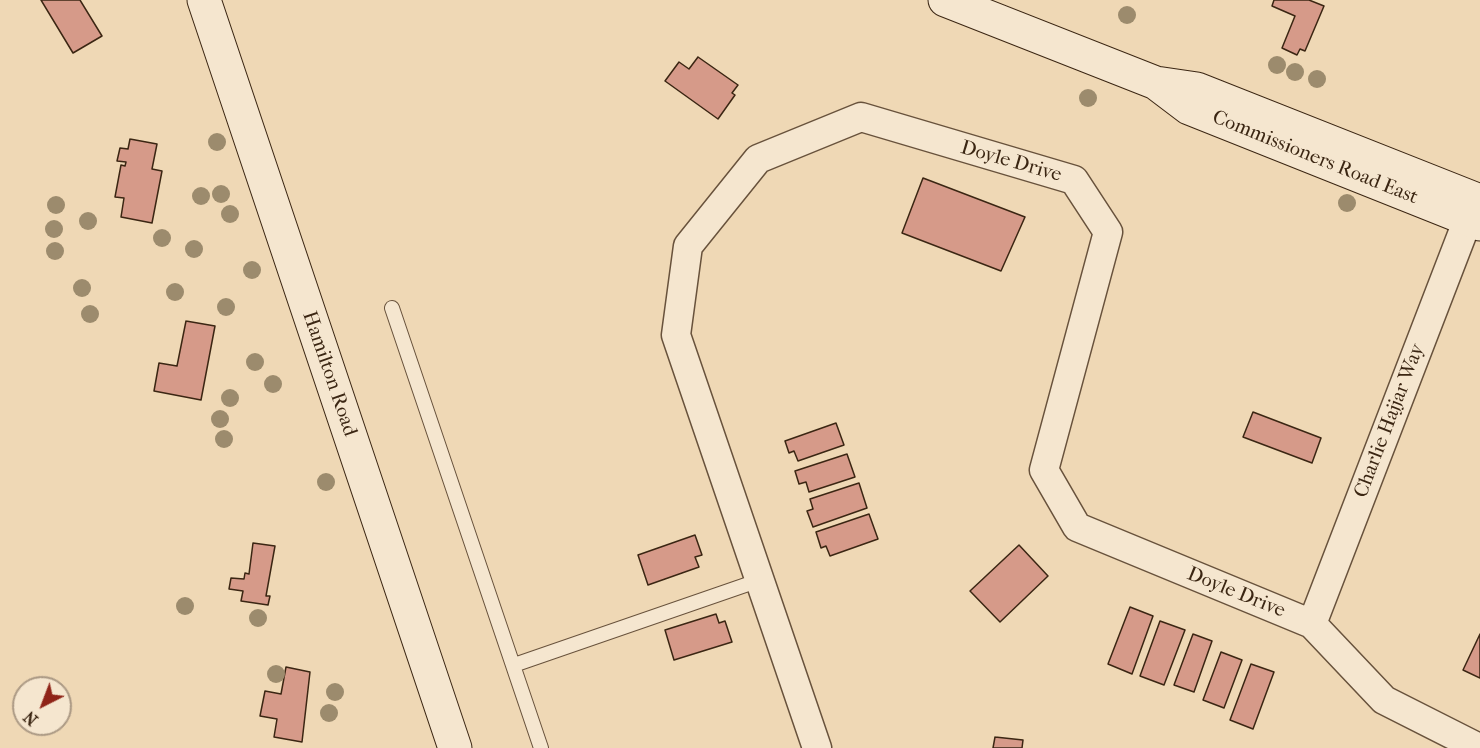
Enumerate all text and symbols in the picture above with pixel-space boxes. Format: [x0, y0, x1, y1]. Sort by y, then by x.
street label: Commissioners Road East [1209, 106, 1421, 210]
street label: Doyle Drive [958, 136, 1064, 188]
street label: Hamilton Road [296, 308, 362, 440]
street label: Charlie Hajjar Way [1350, 341, 1430, 501]
street label: Doyle Drive [1183, 562, 1289, 624]
north arrow [12, 676, 72, 736]
text: N [20, 707, 42, 729]

